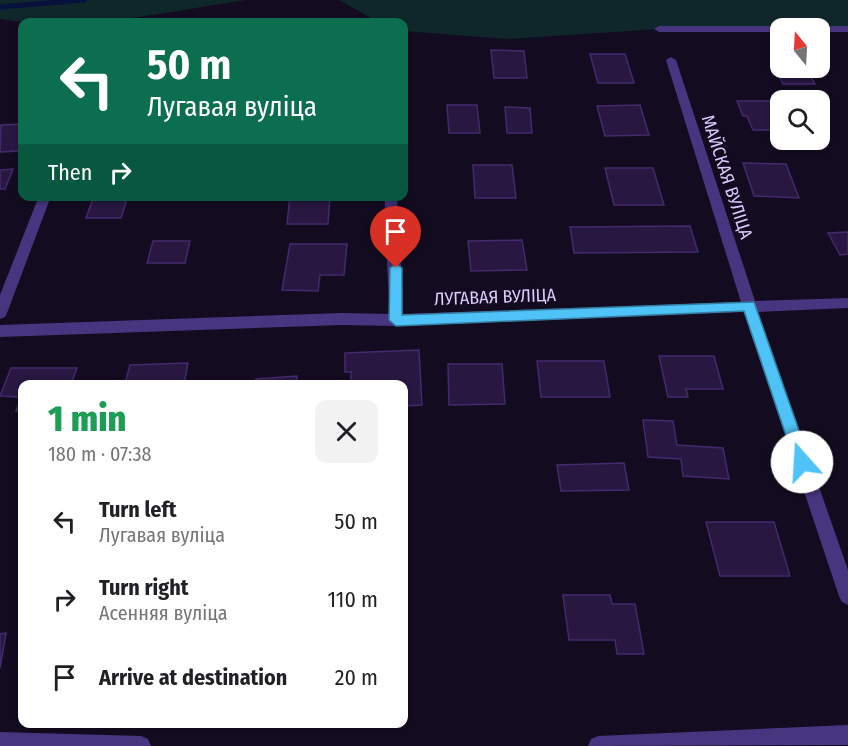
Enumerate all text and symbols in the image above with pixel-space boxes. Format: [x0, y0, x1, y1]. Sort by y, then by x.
north arrow [770, 18, 830, 78]
map controls [770, 18, 830, 150]
text: 50 m [147, 40, 231, 90]
icon: left [48, 42, 126, 120]
button: search [770, 90, 830, 150]
text: Лугавая вуліца [147, 91, 317, 123]
street label: МАЙСКАЯ ВУЛІЦА [697, 112, 758, 242]
icon: right [104, 156, 137, 189]
text: Then [48, 159, 92, 186]
pin [370, 206, 421, 268]
icon: arrive [379, 215, 412, 248]
street label: ЛУГАВАЯ ВУЛІЦА [434, 284, 557, 310]
text: 1 min [48, 397, 126, 441]
button: close [315, 400, 378, 463]
position arrow [770, 430, 834, 494]
text: 180 m · 07:38 [48, 442, 152, 466]
text: Turn left [99, 496, 177, 523]
icon: left [48, 505, 81, 538]
text: 50 m [334, 508, 378, 535]
text: Лугавая вуліца [99, 523, 225, 547]
text: Turn right [99, 574, 188, 601]
icon: right [48, 583, 81, 616]
text: 110 m [328, 586, 378, 613]
text: Асенняя вуліца [99, 601, 228, 625]
icon: arrive [48, 661, 81, 694]
text: Arrive at destination [99, 664, 287, 691]
text: 20 m [335, 664, 378, 691]

